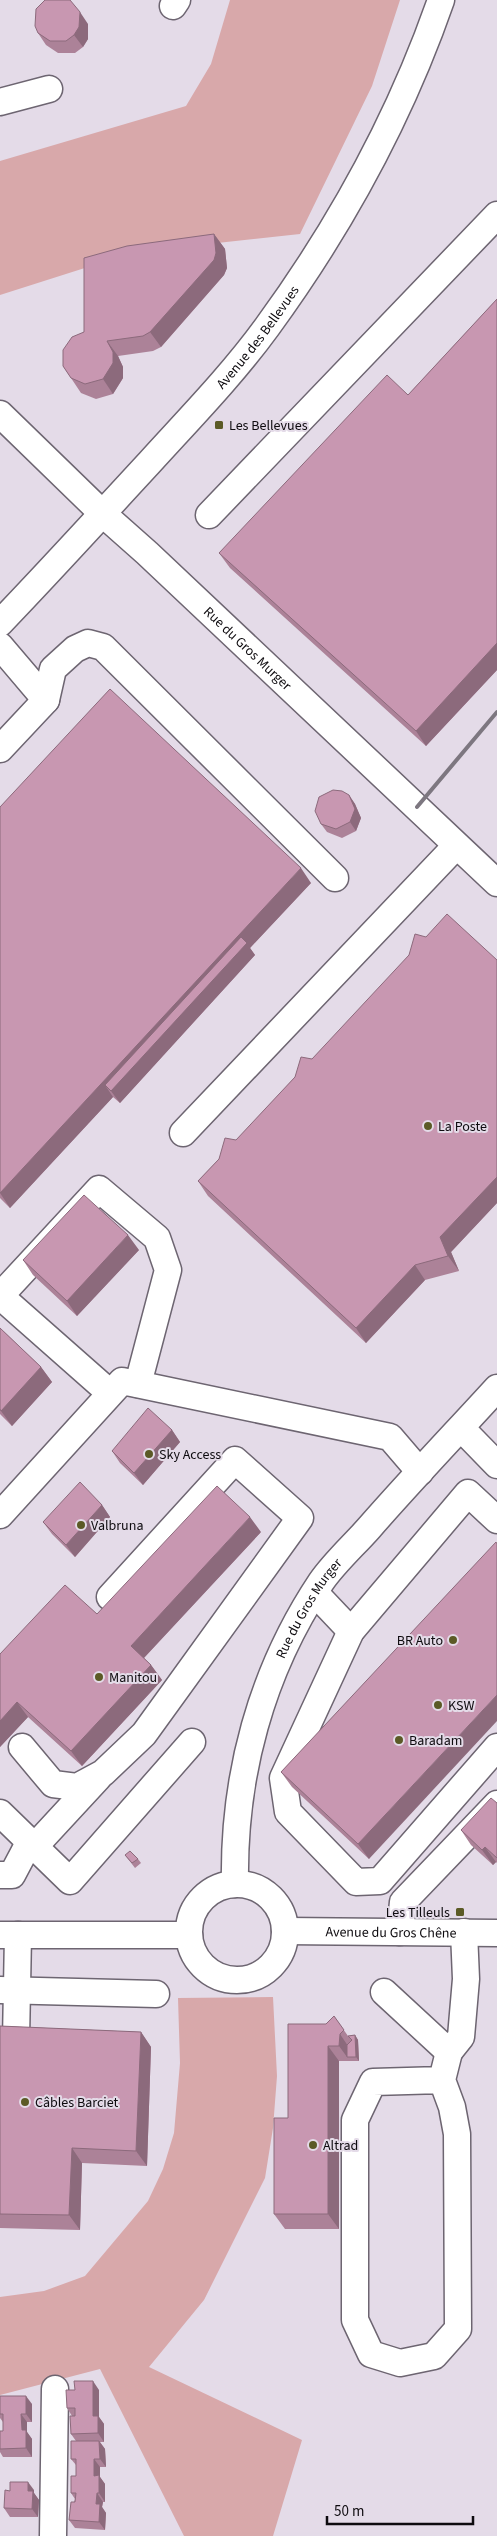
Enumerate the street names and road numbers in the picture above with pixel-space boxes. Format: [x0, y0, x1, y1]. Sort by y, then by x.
street label: Avenue des Bellevues [212, 282, 304, 394]
street label: Rue du Gros Murger [199, 602, 296, 695]
street label: Rue du Gros Murger [271, 1554, 347, 1662]
street label: Avenue du Gros Chêne [325, 1922, 457, 1944]

